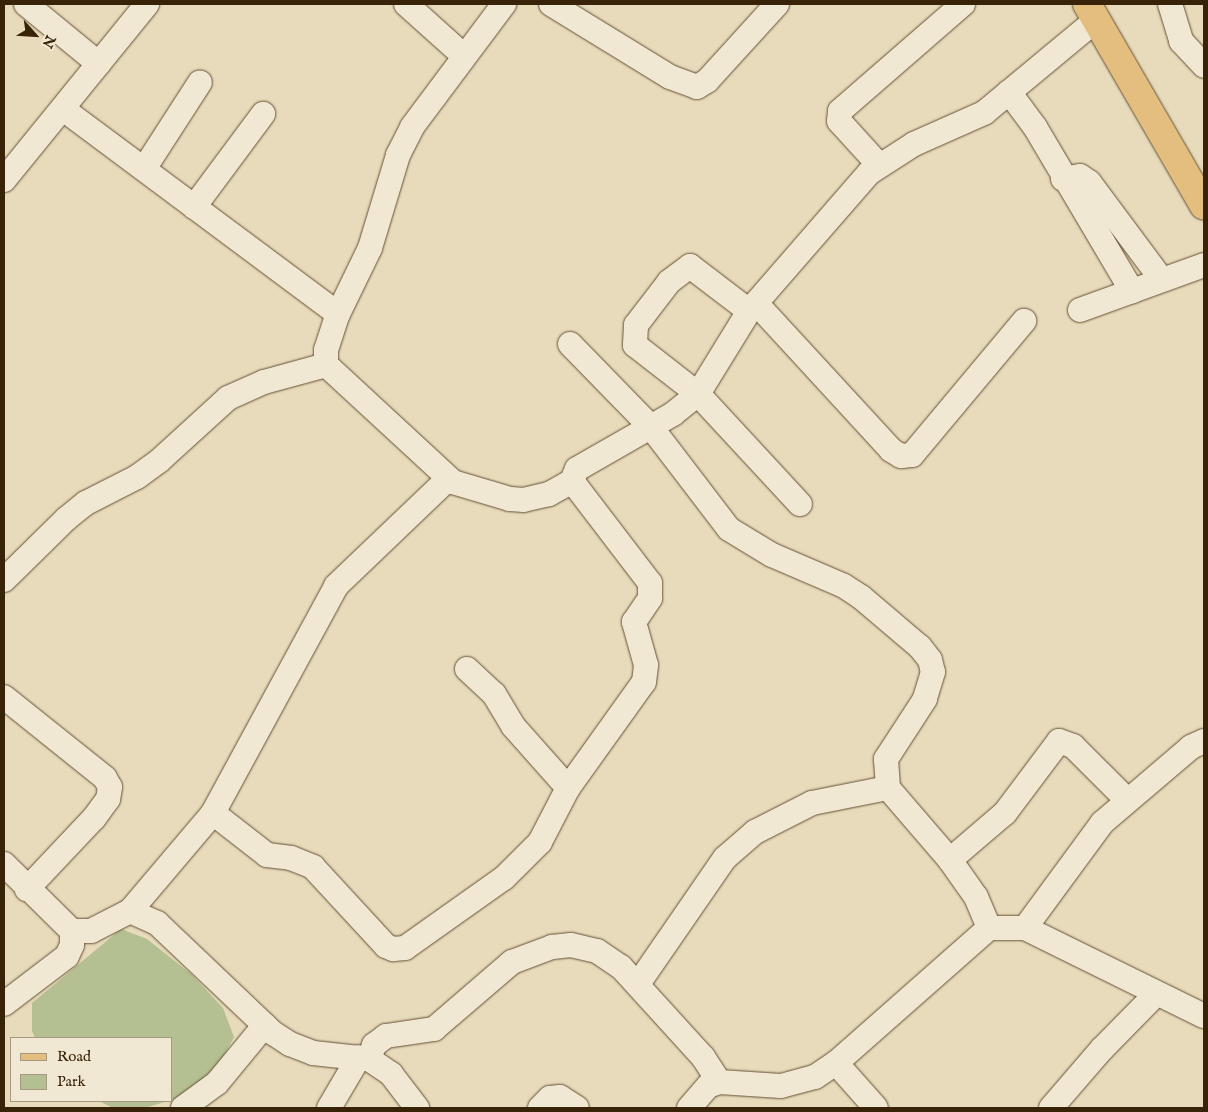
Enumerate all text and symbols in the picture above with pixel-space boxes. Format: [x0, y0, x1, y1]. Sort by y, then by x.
north arrow [10, 10, 60, 60]
text: N [38, 32, 59, 51]
legend [10, 1037, 172, 1102]
text: Road [57, 1047, 91, 1066]
text: Park [57, 1072, 86, 1091]

